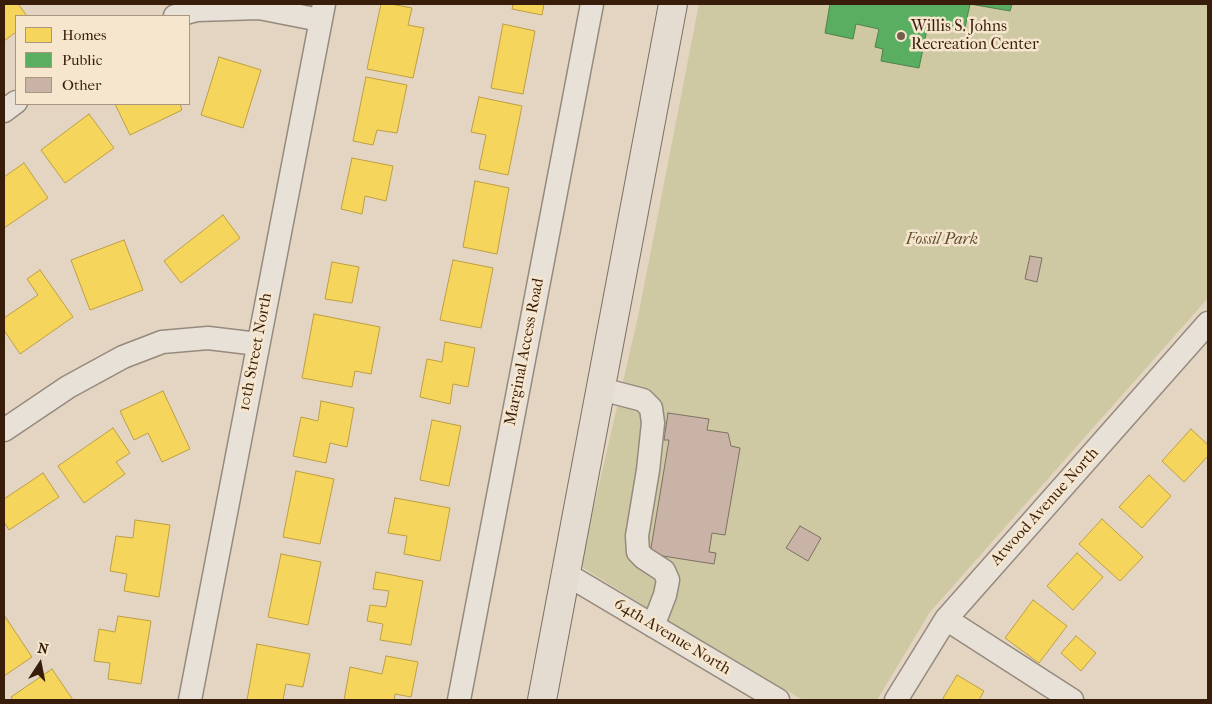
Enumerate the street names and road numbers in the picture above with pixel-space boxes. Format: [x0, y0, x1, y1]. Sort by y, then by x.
street label: Marginal Access Road [501, 277, 549, 427]
street label: 10th Street North [235, 291, 277, 413]
street label: Atwood Avenue North [987, 444, 1103, 570]
street label: 64th Avenue North [610, 595, 734, 679]

